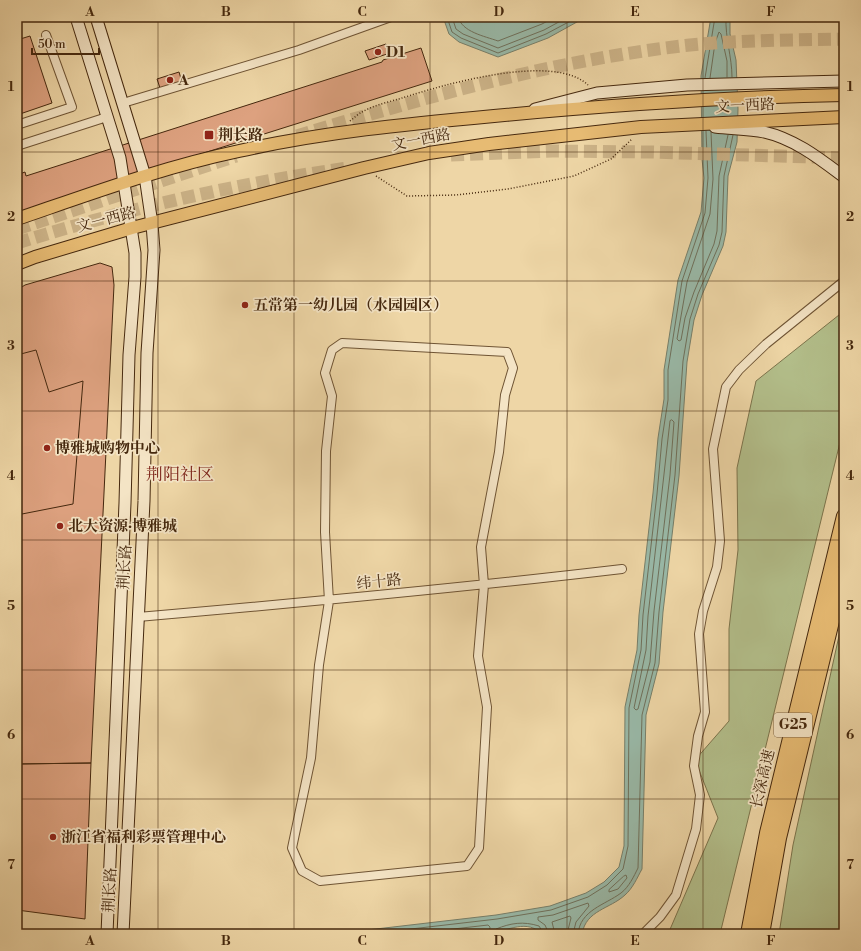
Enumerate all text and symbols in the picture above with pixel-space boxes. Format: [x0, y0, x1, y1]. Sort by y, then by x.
text: A [84, 4, 95, 20]
text: B [221, 4, 231, 20]
text: C [357, 4, 367, 20]
text: D [494, 4, 504, 20]
text: E [630, 4, 640, 20]
text: F [766, 4, 776, 20]
scale bar [32, 30, 99, 56]
text: 50 m [38, 37, 66, 52]
place label: D1 [386, 43, 406, 62]
marker: D1 [373, 47, 383, 57]
place label: A [177, 71, 189, 90]
marker: A [165, 75, 175, 85]
text: 1 [8, 79, 15, 95]
text: 1 [847, 79, 854, 95]
street label: 文一西路 [715, 95, 775, 117]
street label: 文一西路 [390, 125, 452, 155]
place label: 荆长路 [218, 126, 263, 145]
marker: 荆长路 [203, 129, 215, 141]
street label: 文一西路 [75, 203, 137, 237]
text: 2 [7, 209, 15, 225]
text: 2 [846, 209, 854, 225]
place label: 五常第一幼儿园（水园园区） [253, 296, 448, 315]
marker: 五常第一幼儿园（水园园区） [240, 300, 250, 310]
text: 3 [7, 338, 15, 354]
text: 3 [846, 338, 854, 354]
place label: 博雅城购物中心 [55, 439, 160, 458]
marker: 博雅城购物中心 [42, 443, 52, 453]
district label: 荆阳社区 [146, 464, 214, 486]
text: 4 [7, 468, 16, 484]
text: 4 [846, 468, 855, 484]
place label: 北大资源·博雅城 [68, 517, 177, 536]
marker: 北大资源·博雅城 [55, 521, 65, 531]
street label: 荆长路 [114, 544, 136, 590]
street label: 纬十路 [356, 570, 402, 594]
text: 5 [7, 598, 15, 614]
text: 5 [846, 598, 854, 614]
road number: G25 [774, 713, 812, 737]
text: 6 [7, 727, 15, 743]
text: 6 [846, 727, 854, 743]
street label: 长深高速 [747, 748, 779, 810]
place label: 浙江省福利彩票管理中心 [61, 828, 226, 847]
marker: 浙江省福利彩票管理中心 [48, 832, 58, 842]
text: 7 [7, 857, 15, 873]
text: 7 [846, 857, 854, 873]
street label: 荆长路 [99, 867, 121, 913]
text: A [84, 933, 95, 949]
text: B [221, 933, 231, 949]
text: C [357, 933, 367, 949]
text: D [494, 933, 504, 949]
text: E [630, 933, 640, 949]
text: F [766, 933, 776, 949]

